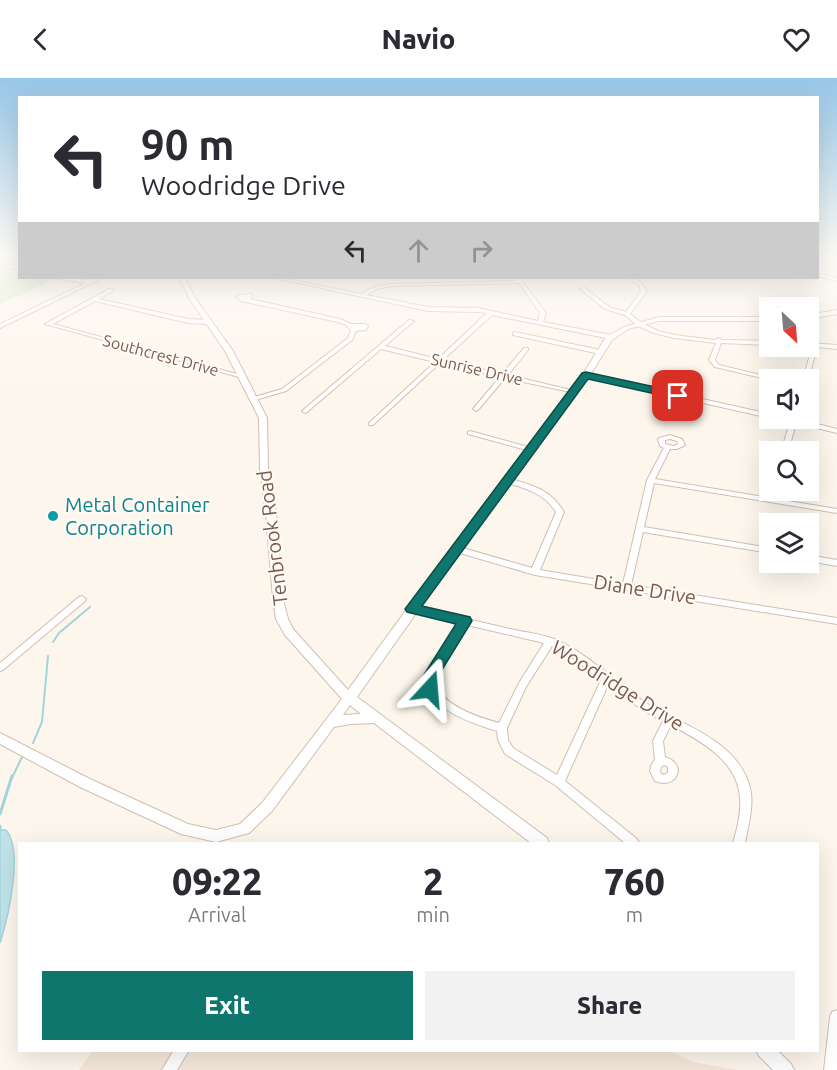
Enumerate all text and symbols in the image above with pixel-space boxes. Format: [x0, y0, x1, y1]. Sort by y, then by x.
icon: back [24, 23, 57, 56]
icon: heart [780, 23, 813, 56]
text: Navio [381, 24, 456, 54]
icon: left [42, 120, 120, 198]
text: 90 m [141, 121, 235, 168]
text: Woodridge Drive [141, 170, 346, 200]
icon: left [339, 234, 372, 267]
icon: ahead [402, 234, 435, 267]
icon: right [465, 234, 498, 267]
north arrow [759, 297, 819, 357]
map controls [759, 297, 819, 573]
street label: Southcrest Drive [101, 331, 221, 379]
street label: Sunrise Drive [429, 350, 525, 388]
button: sound [759, 369, 819, 429]
pin [652, 370, 703, 421]
icon: arrive [661, 379, 694, 412]
button: search [759, 441, 819, 501]
street label: Tenbrook Road [252, 469, 292, 607]
place label: Metal Container Corporation [65, 493, 210, 539]
marker: Metal Container Corporation [46, 509, 60, 523]
button: layers [759, 513, 819, 573]
street label: Diane Drive [592, 570, 698, 608]
street label: Woodridge Drive [548, 635, 688, 735]
position arrow [398, 657, 462, 721]
text: 09:22 [172, 861, 262, 902]
text: 2 [423, 861, 443, 902]
text: 760 [604, 861, 665, 902]
text: Arrival [188, 903, 246, 926]
text: min [416, 903, 450, 926]
text: m [626, 903, 643, 926]
button: Exit [42, 971, 413, 1040]
button: Share [425, 971, 795, 1040]

